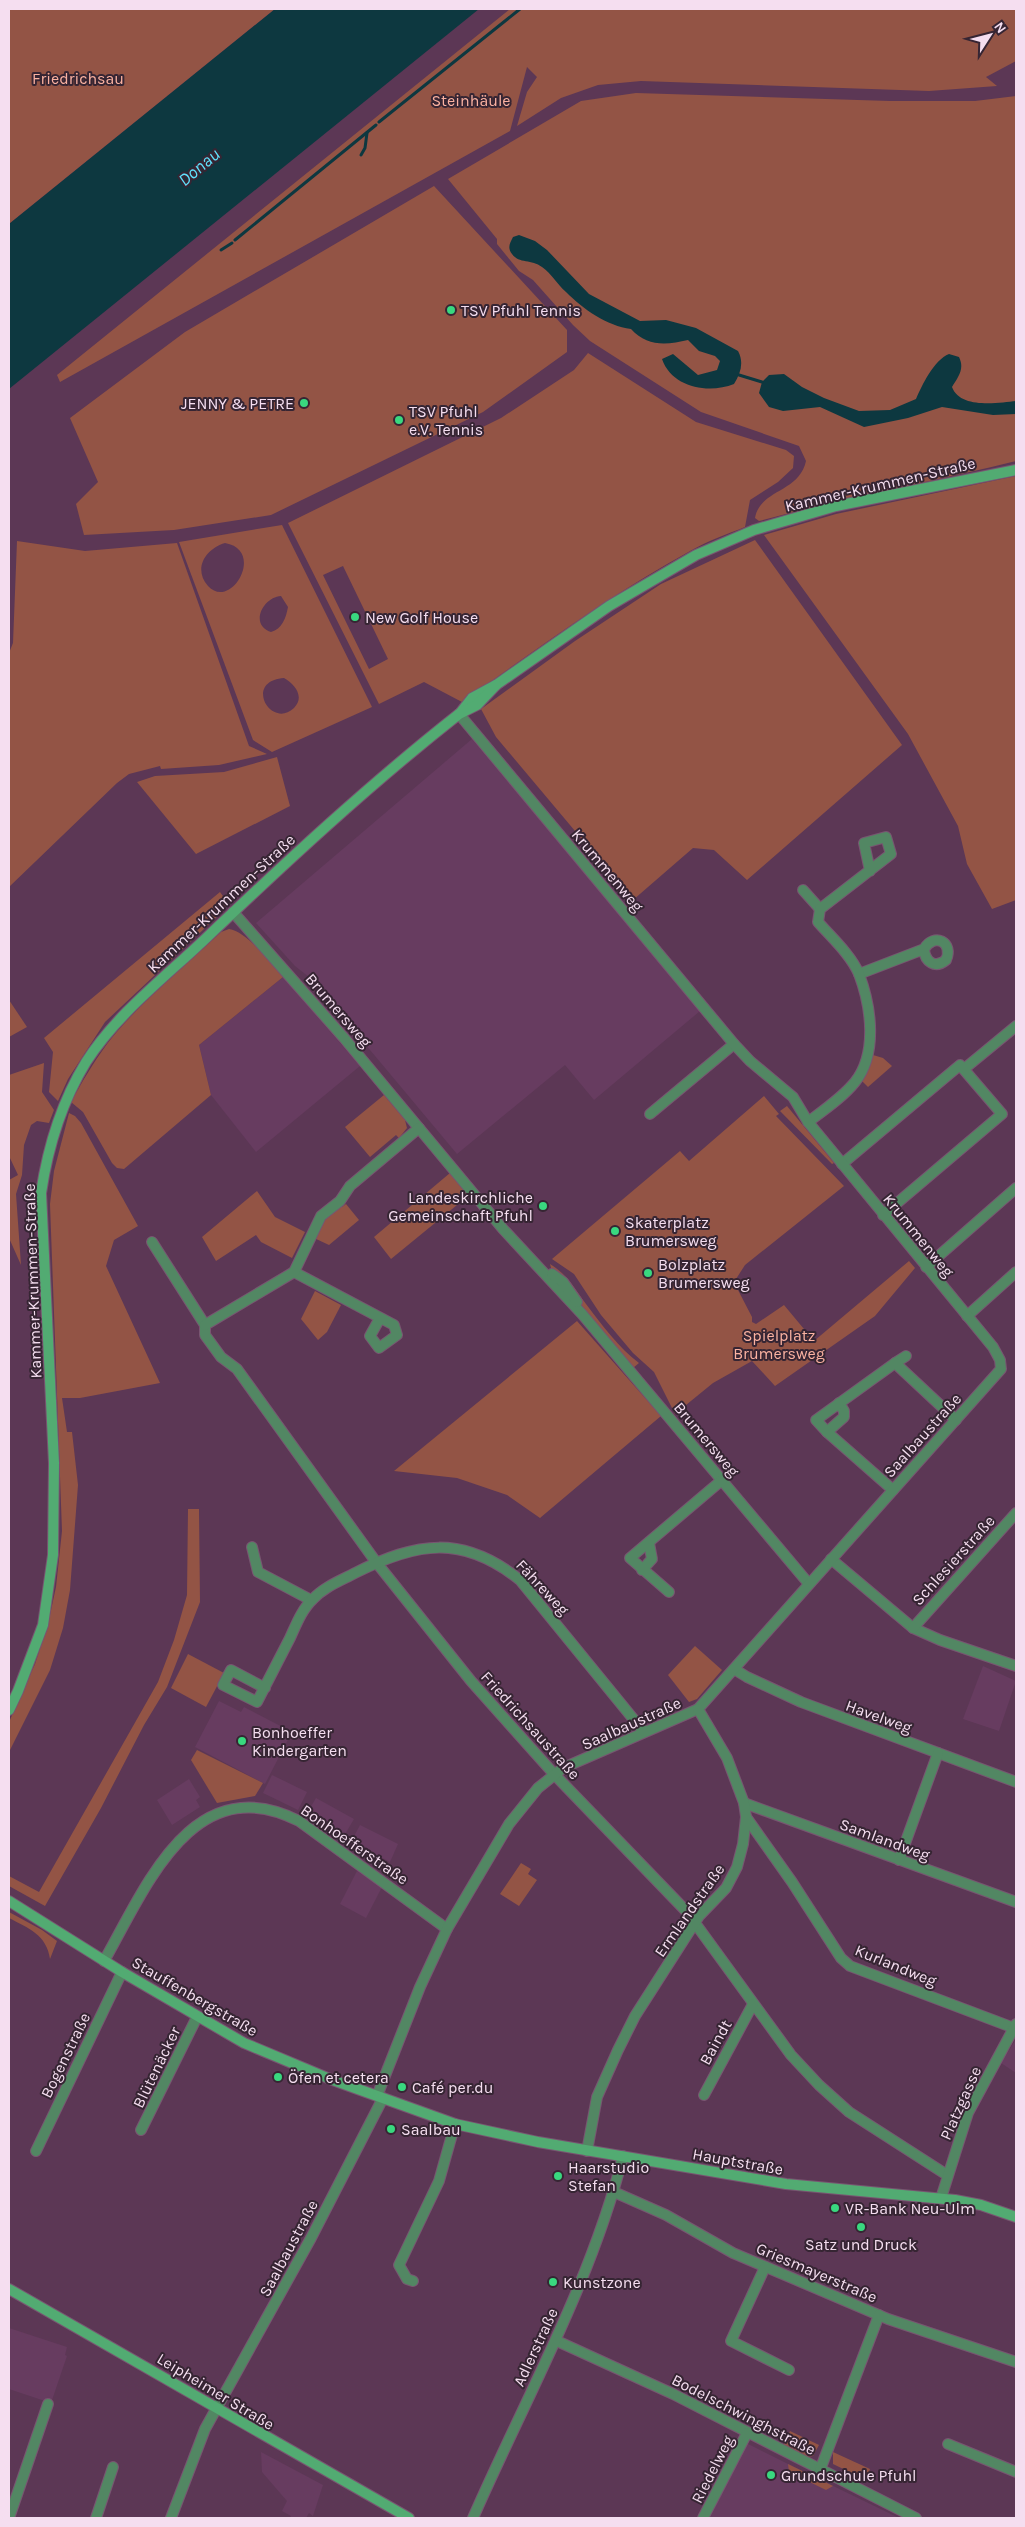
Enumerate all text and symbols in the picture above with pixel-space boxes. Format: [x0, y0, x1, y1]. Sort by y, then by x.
north arrow [965, 10, 1015, 60]
text: N [990, 19, 1010, 37]
park label: Friedrichsau [32, 69, 124, 88]
park label: Steinhäule [431, 91, 511, 110]
water label: Donau [173, 143, 225, 191]
place label: TSV Pfuhl Tennis [461, 301, 581, 320]
marker: TSV Pfuhl Tennis [445, 304, 457, 316]
place label: JENNY & PETRE [181, 394, 294, 413]
marker: JENNY & PETRE [298, 397, 310, 409]
place label: TSV Pfuhl e.V. Tennis [409, 402, 483, 439]
marker: TSV Pfuhl e.V. Tennis [393, 414, 405, 426]
street label: Kammer-Krummen-Straße [783, 453, 977, 516]
place label: New Golf House [365, 608, 478, 627]
marker: New Golf House [349, 611, 361, 623]
street label: Krummenweg [568, 825, 648, 915]
street label: Kammer-Krummen-Straße [144, 830, 299, 977]
street label: Brumersweg [301, 970, 376, 1051]
street label: Kammer-Krummen-Straße [20, 1183, 45, 1379]
place label: Landeskirchliche Gemeinschaft Pfuhl [388, 1188, 533, 1225]
street label: Krummenweg [879, 1190, 958, 1281]
marker: Landeskirchliche Gemeinschaft Pfuhl [537, 1200, 549, 1212]
place label: Skaterplatz Brumersweg [625, 1213, 717, 1250]
marker: Skaterplatz Brumersweg [609, 1225, 621, 1237]
place label: Bolzplatz Brumersweg [658, 1255, 750, 1292]
marker: Bolzplatz Brumersweg [642, 1267, 654, 1279]
park label: Spielplatz Brumersweg [733, 1326, 825, 1363]
street label: Saalbaustraße [880, 1389, 965, 1481]
street label: Brumersweg [670, 1398, 743, 1481]
street label: Schlesierstraße [908, 1511, 999, 1609]
street label: Fähreweg [512, 1556, 573, 1619]
street label: Friedrichsaustraße [477, 1667, 584, 1783]
street label: Saalbaustraße [579, 1693, 684, 1754]
street label: Havelweg [843, 1696, 915, 1737]
place label: Bonhoeffer Kindergarten [252, 1723, 347, 1760]
marker: Bonhoeffer Kindergarten [236, 1735, 248, 1747]
street label: Bonhoefferstraße [297, 1800, 412, 1889]
street label: Samlandweg [837, 1814, 933, 1865]
street label: Ermlandstraße [650, 1860, 729, 1960]
street label: Kurlandweg [852, 1940, 939, 1990]
street label: Stauffenbergstraße [128, 1953, 261, 2040]
street label: Bogenstraße [37, 2009, 94, 2101]
street label: Baindt [695, 2016, 736, 2068]
street label: Blütenäcker [129, 2023, 184, 2111]
street label: Platzgasse [936, 2063, 985, 2143]
place label: Öfen et cetera [288, 2068, 389, 2087]
marker: Öfen et cetera [272, 2071, 284, 2083]
place label: Café per.du [412, 2078, 494, 2097]
marker: Café per.du [396, 2081, 408, 2093]
place label: Saalbau [401, 2120, 461, 2139]
marker: Saalbau [385, 2123, 397, 2135]
street label: Hauptstraße [691, 2144, 785, 2179]
place label: Haarstudio Stefan [568, 2158, 649, 2195]
marker: Haarstudio Stefan [552, 2170, 564, 2182]
street label: Saalbaustraße [255, 2197, 322, 2300]
place label: VR-Bank Neu-Ulm [845, 2199, 975, 2218]
marker: VR-Bank Neu-Ulm [829, 2202, 841, 2214]
marker: Satz und Druck [855, 2221, 867, 2233]
place label: Satz und Druck [805, 2235, 917, 2254]
street label: Griesmayerstraße [753, 2238, 880, 2307]
place label: Kunstzone [563, 2273, 641, 2292]
marker: Kunstzone [547, 2276, 559, 2288]
street label: Adlerstraße [509, 2305, 562, 2389]
street label: Leipheimer Straße [154, 2349, 278, 2434]
street label: Bodelschwinghstraße [669, 2370, 819, 2459]
street label: Riedelweg [687, 2432, 738, 2506]
place label: Grundschule Pfuhl [781, 2466, 917, 2485]
marker: Grundschule Pfuhl [765, 2469, 777, 2481]

